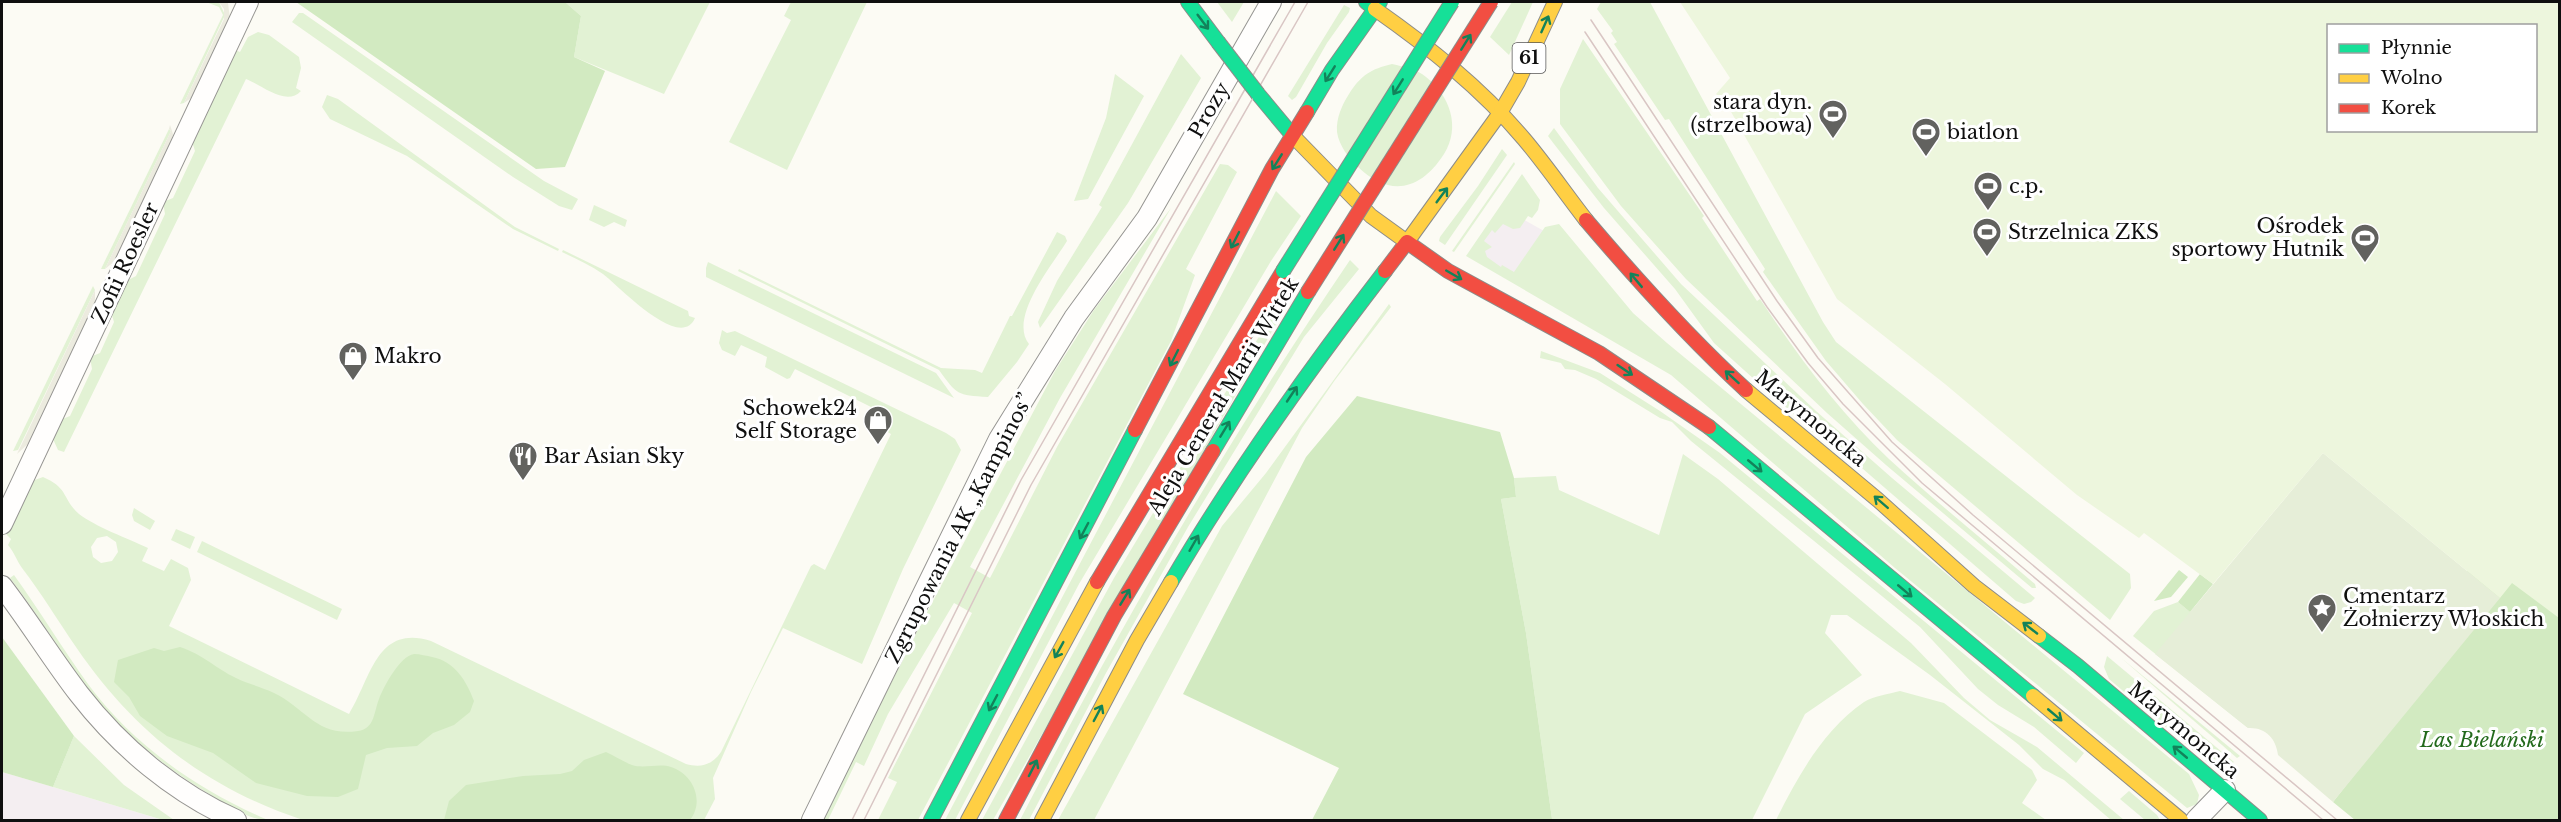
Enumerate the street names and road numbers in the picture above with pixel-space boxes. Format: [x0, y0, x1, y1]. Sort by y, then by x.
road number: 61 [1512, 43, 1546, 73]
street label: Prozy [1184, 78, 1234, 142]
street label: Zofii Roesler [86, 198, 164, 327]
street label: Aleja Generał Marii Wittek [1142, 272, 1304, 520]
street label: Marymoncka [1751, 365, 1872, 472]
street label: Zgrupowania AK „Kampinos” [880, 389, 1038, 667]
street label: Marymoncka [2124, 677, 2245, 784]

